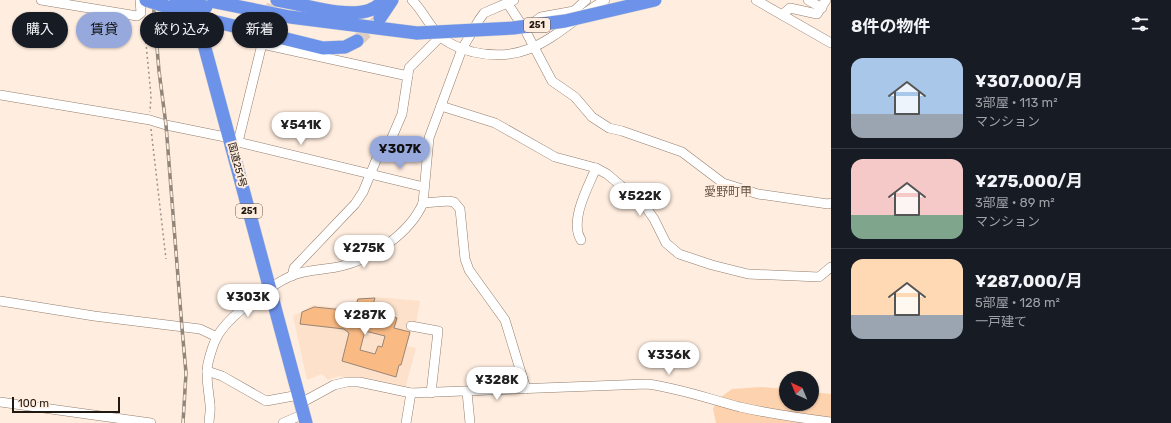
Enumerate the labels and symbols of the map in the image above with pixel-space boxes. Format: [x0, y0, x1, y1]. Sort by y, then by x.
road number: 251 [524, 18, 550, 32]
pin: ¥541K [273, 112, 329, 146]
pin: ¥307K [372, 136, 428, 170]
street label: 国道251号 [225, 141, 249, 189]
pin: ¥522K [612, 183, 668, 217]
district label: 愛野町甲 [704, 185, 752, 199]
road number: 251 [236, 204, 262, 218]
pin: ¥275K [336, 235, 392, 269]
pin: ¥303K [220, 284, 276, 318]
pin: ¥287K [337, 302, 393, 336]
pin: ¥336K [641, 342, 697, 376]
pin: ¥328K [469, 367, 525, 401]
north arrow [779, 371, 819, 411]
scale bar [12, 395, 120, 414]

